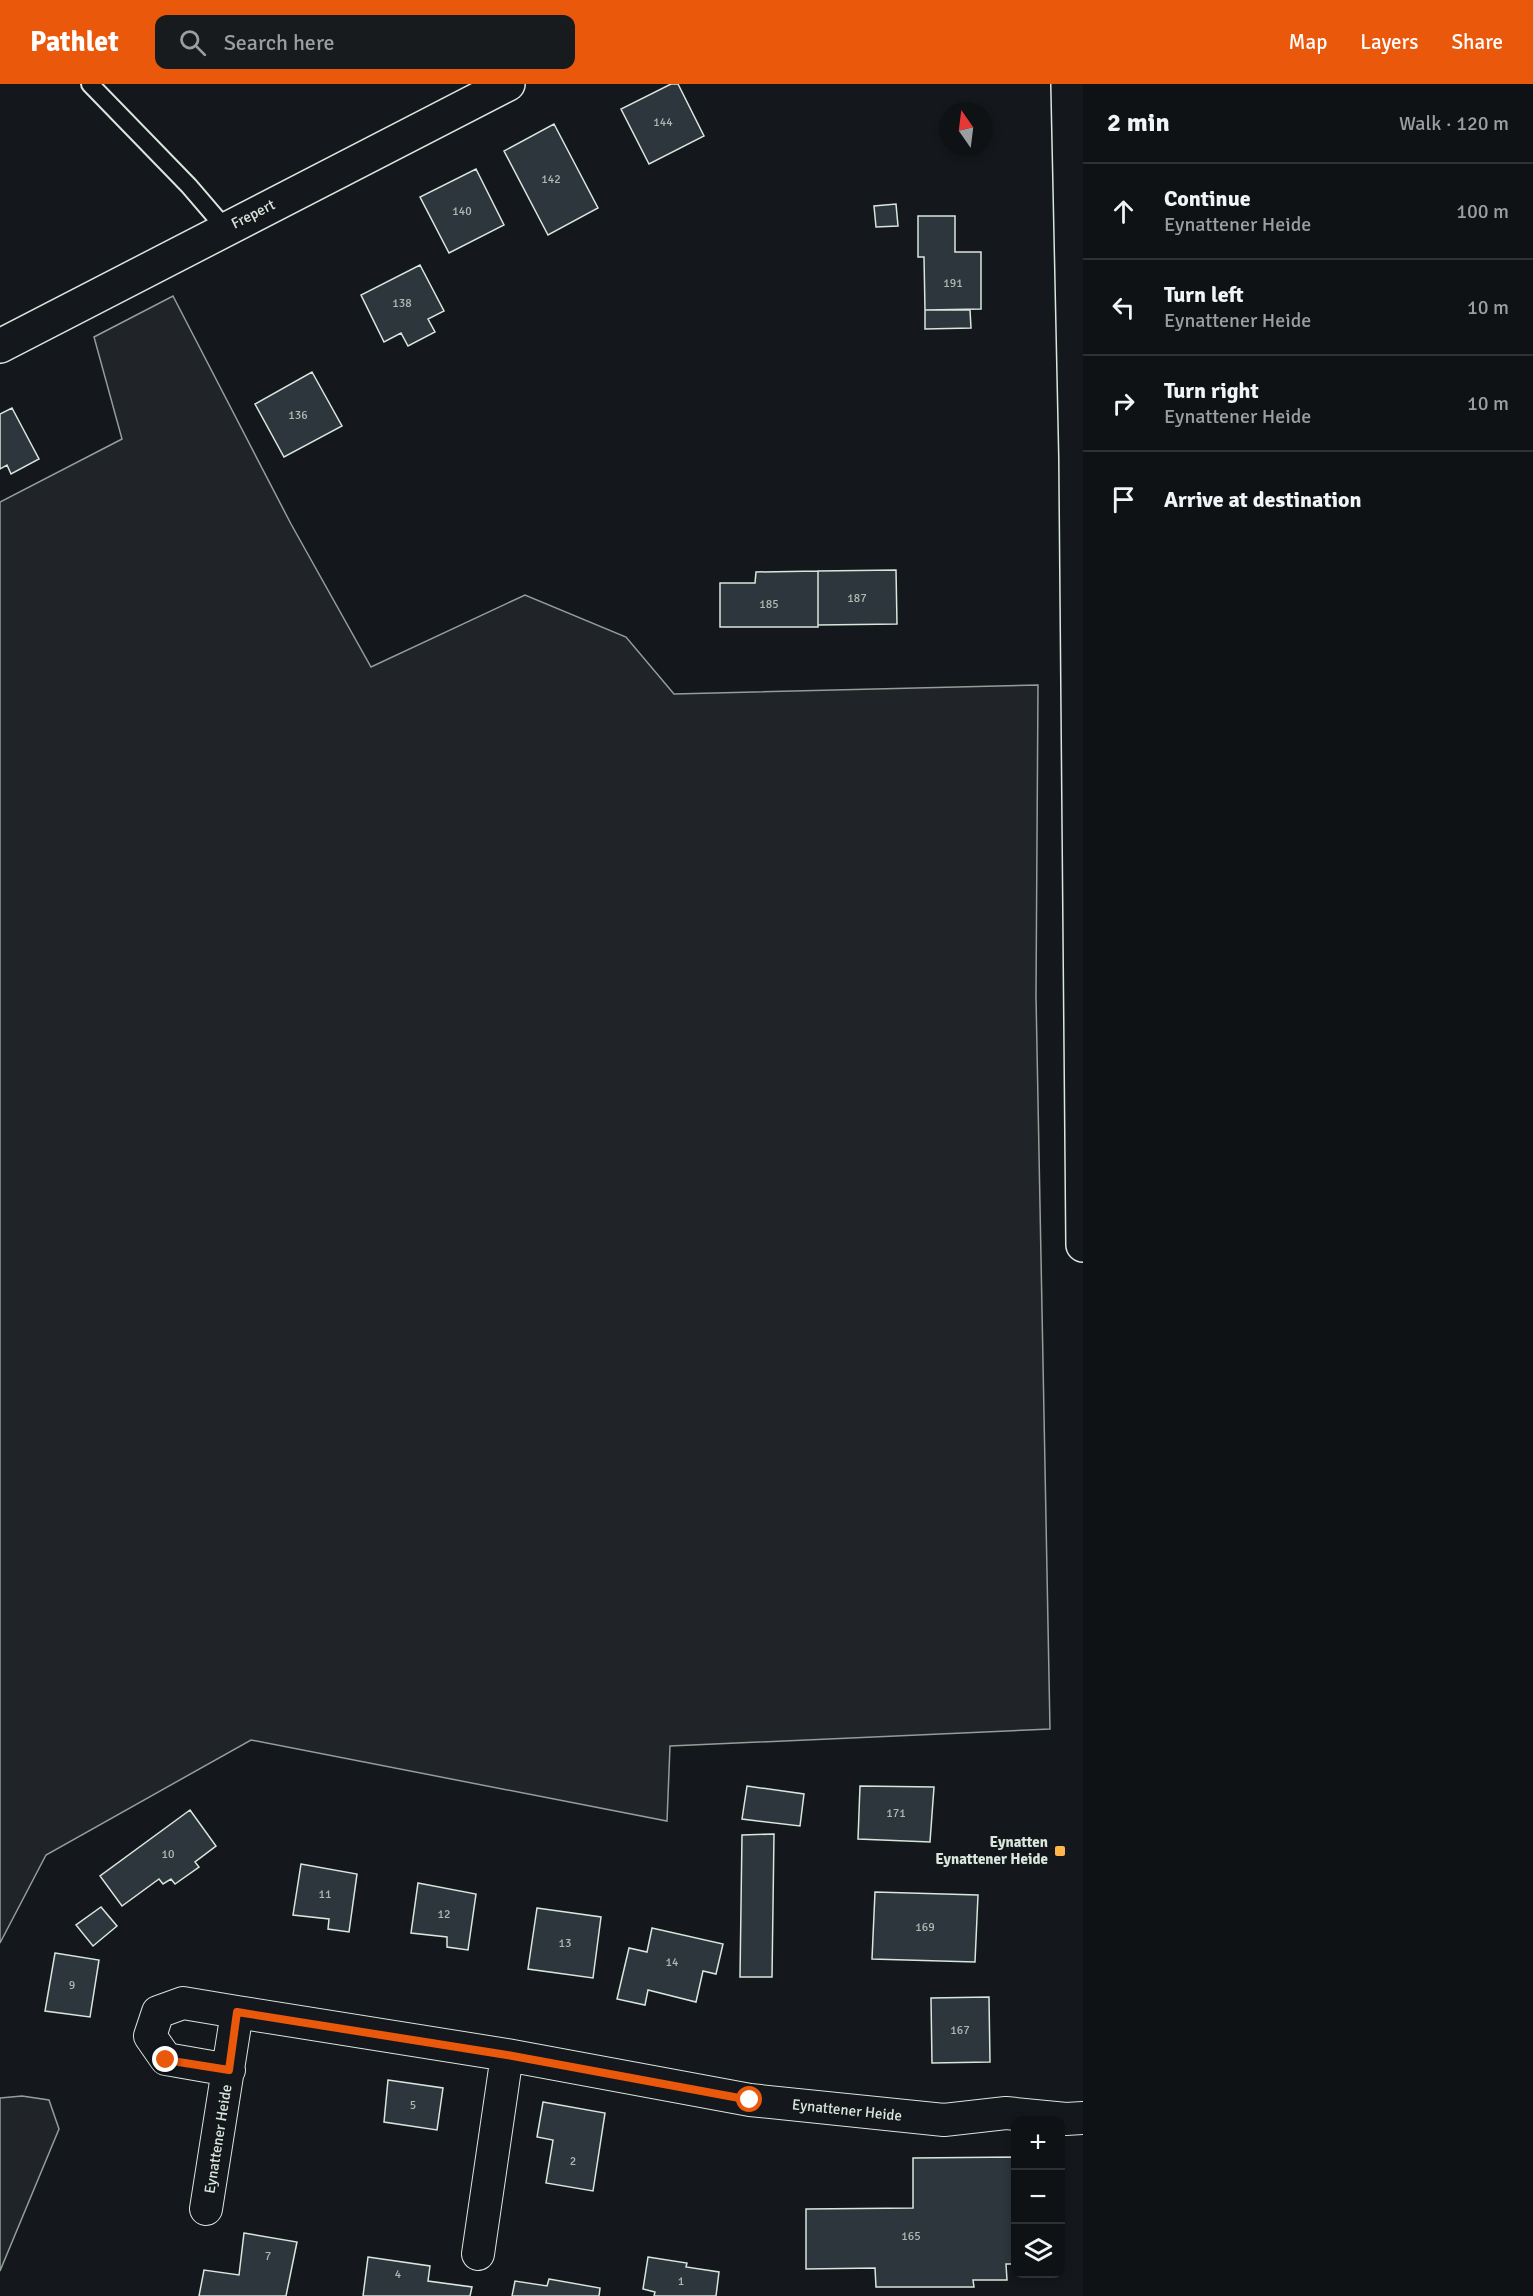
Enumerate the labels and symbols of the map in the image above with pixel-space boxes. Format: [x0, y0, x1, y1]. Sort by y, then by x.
north arrow [939, 102, 993, 156]
house number: 144 [653, 115, 673, 130]
house number: 142 [541, 172, 561, 187]
street label: Frepert [228, 195, 278, 233]
house number: 140 [452, 204, 472, 219]
house number: 191 [943, 276, 963, 291]
house number: 138 [392, 296, 412, 311]
house number: 136 [288, 408, 308, 423]
house number: 187 [847, 591, 867, 606]
house number: 185 [759, 597, 779, 612]
house number: 171 [886, 1806, 906, 1821]
place label: Eynatten Eynattener Heide [935, 1833, 1048, 1868]
marker: Eynatten Eynattener Heide [1053, 1844, 1067, 1858]
house number: 10 [162, 1847, 174, 1862]
house number: 11 [319, 1887, 331, 1902]
house number: 12 [438, 1907, 450, 1922]
house number: 169 [915, 1920, 935, 1935]
house number: 13 [559, 1936, 571, 1951]
house number: 14 [666, 1955, 679, 1970]
house number: 9 [69, 1978, 75, 1993]
house number: 167 [950, 2023, 970, 2038]
route end [152, 2046, 178, 2072]
street label: Eynattener Heide [200, 2083, 236, 2195]
route start [736, 2086, 762, 2112]
street label: Eynattener Heide [791, 2095, 903, 2125]
house number: 5 [410, 2098, 416, 2113]
house number: 2 [570, 2154, 576, 2169]
house number: 165 [901, 2229, 921, 2244]
house number: 7 [265, 2249, 271, 2264]
house number: 4 [395, 2267, 402, 2282]
house number: 1 [678, 2274, 684, 2289]

